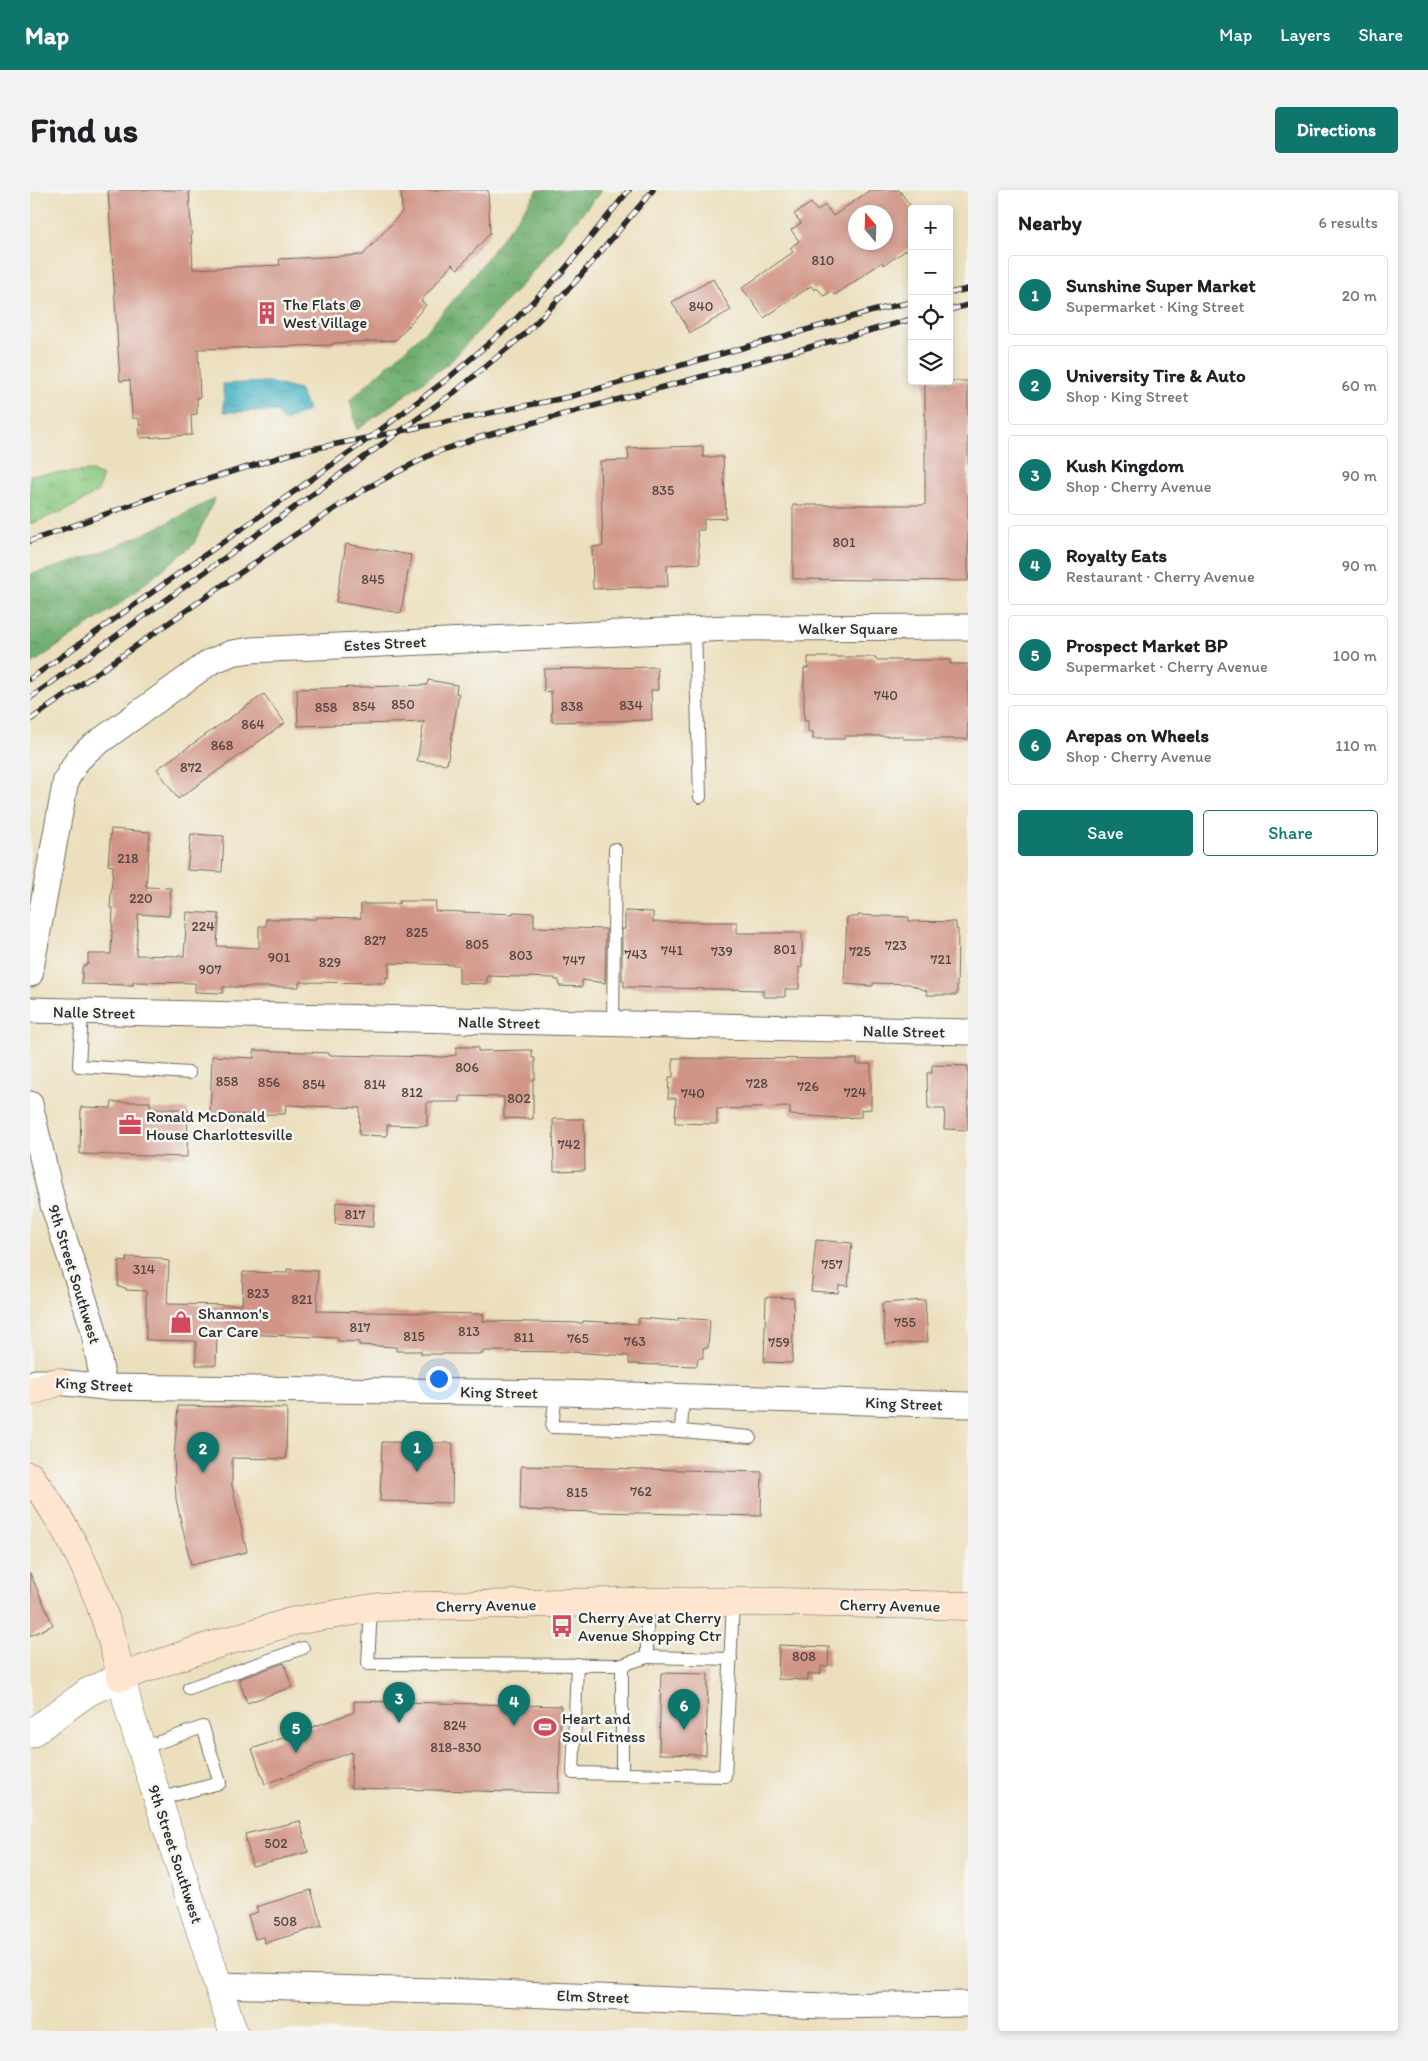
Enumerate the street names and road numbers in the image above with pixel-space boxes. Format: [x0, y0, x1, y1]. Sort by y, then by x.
street label: Walker Square [798, 619, 898, 638]
street label: Estes Street [343, 632, 427, 655]
street label: Nalle Street [53, 1002, 135, 1023]
street label: Nalle Street [458, 1012, 540, 1033]
street label: Nalle Street [863, 1021, 945, 1042]
street label: 9th Street Southwest [44, 1202, 105, 1346]
street label: King Street [55, 1373, 133, 1396]
street label: King Street [460, 1382, 538, 1403]
street label: King Street [865, 1393, 943, 1414]
street label: Cherry Avenue [435, 1595, 537, 1616]
street label: Cherry Avenue [839, 1595, 941, 1616]
street label: 9th Street Southwest [144, 1782, 207, 1926]
street label: Elm Street [556, 1986, 630, 2007]

